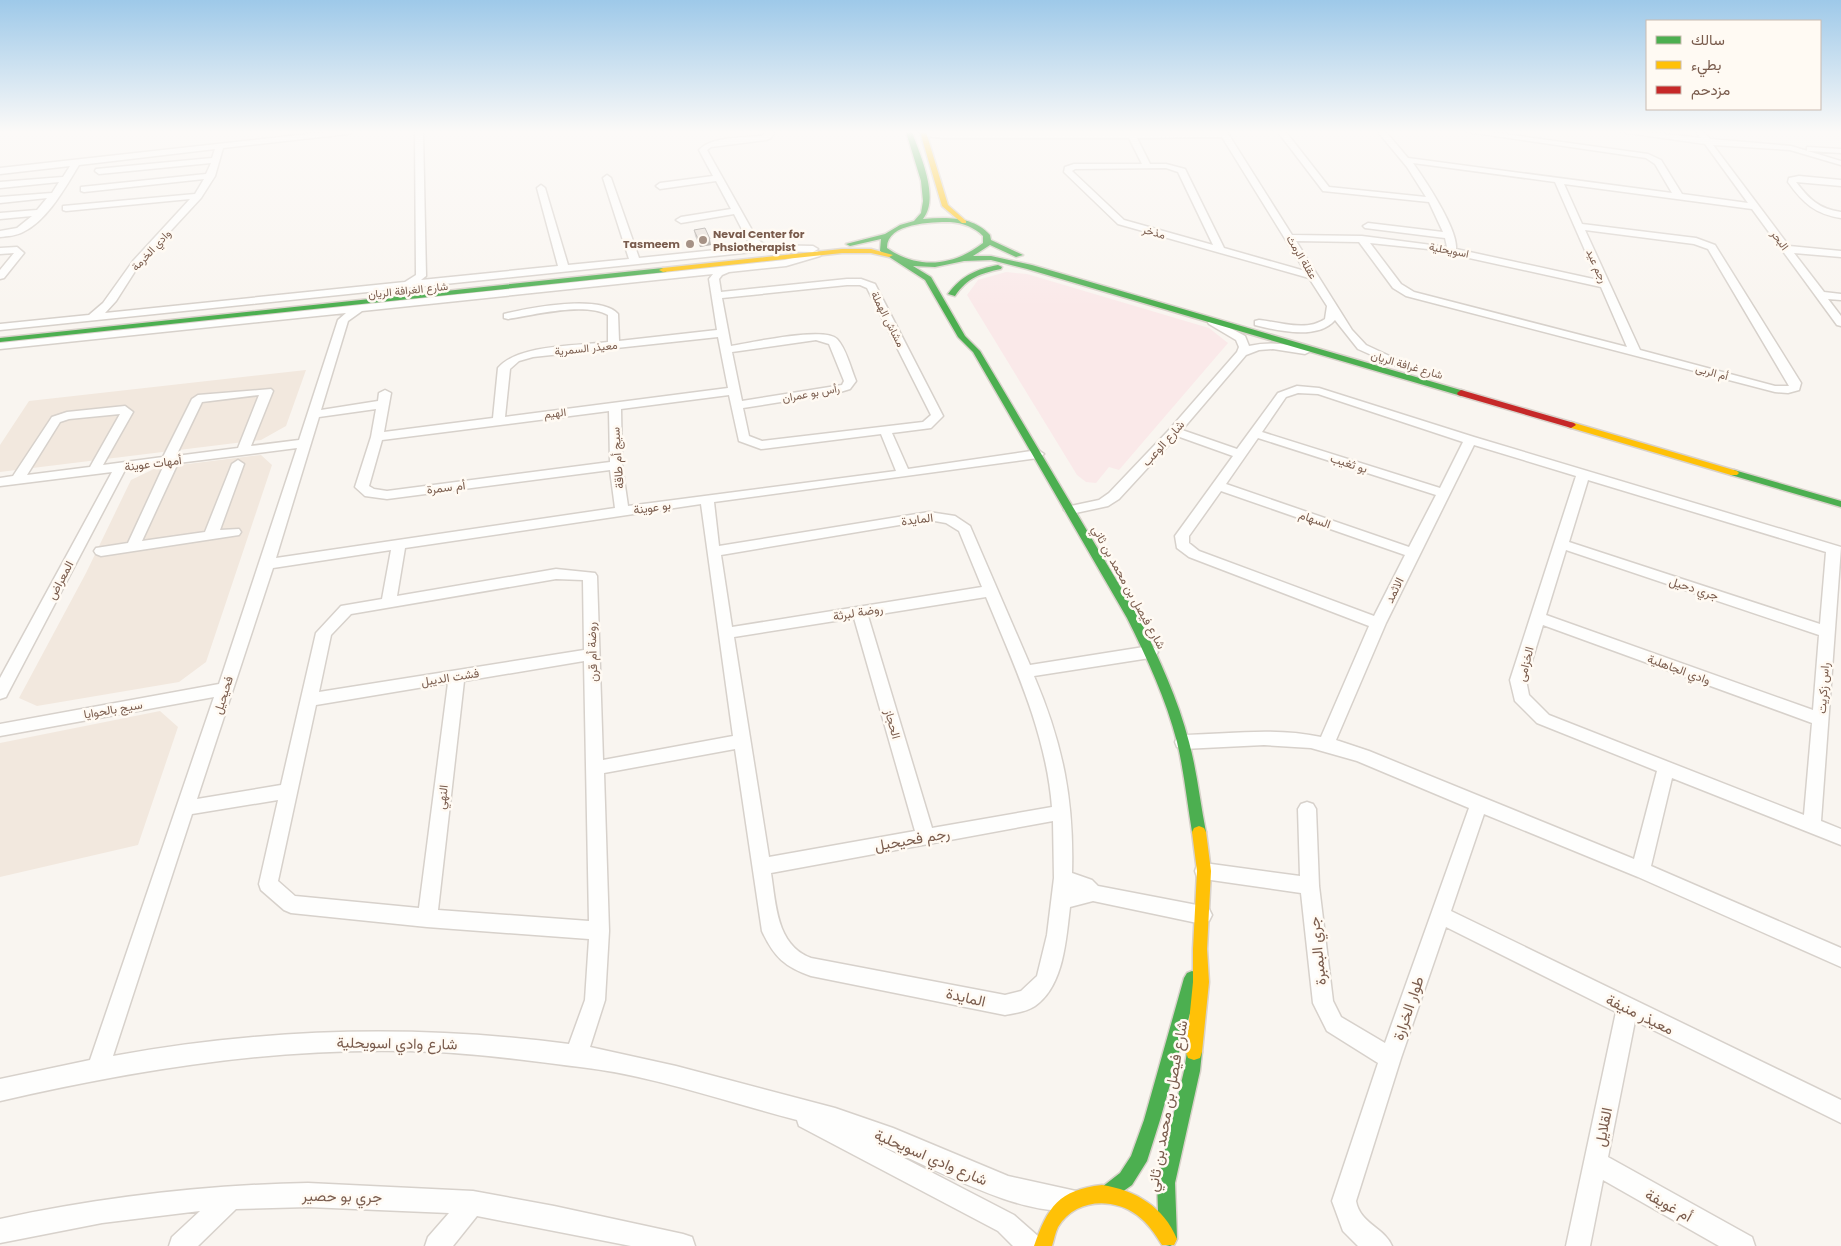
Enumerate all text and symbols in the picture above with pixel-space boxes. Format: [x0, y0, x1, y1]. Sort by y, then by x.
legend [1646, 20, 1821, 110]
text: سالك [1691, 29, 1725, 50]
text: بطيء [1691, 54, 1721, 78]
text: مزدحم [1691, 79, 1730, 100]
street label: مذخر [1140, 221, 1168, 243]
street label: وادي الخرمة [128, 226, 176, 276]
place label: Neval Center for Phsiotherapist [713, 226, 805, 255]
street label: البحر [1767, 226, 1793, 253]
street label: عقلة الرمث [1283, 232, 1321, 282]
marker: Neval Center for Phsiotherapist [697, 234, 709, 246]
place label: Tasmeem [623, 236, 680, 252]
marker: Tasmeem [684, 238, 696, 250]
street label: اسويحلية [1428, 238, 1470, 262]
street label: رجم عيد [1582, 246, 1612, 286]
street label: شارع الغرافة الريان [367, 278, 449, 302]
street label: مشاش الهملة [867, 288, 909, 350]
street label: معيذر السمرية [554, 337, 618, 359]
street label: شارع غرافة الريان [1369, 347, 1445, 383]
street label: أم الربى [1694, 360, 1731, 384]
street label: رأس بو عمران [781, 380, 841, 406]
street label: الهيم [543, 404, 567, 422]
street label: شارع الوعب [1138, 416, 1189, 470]
street label: سيج أم طاقة [606, 427, 629, 489]
street label: بو ثغيب [1328, 449, 1370, 477]
street label: أمهات عوينة [123, 451, 183, 475]
street label: أم سمرة [426, 476, 466, 498]
street label: بو عوينة [632, 496, 672, 518]
street label: السهام [1297, 506, 1333, 532]
street label: المايدة [900, 509, 934, 529]
street label: شارع فيصل بن محمد بن ثاني [1086, 522, 1170, 653]
street label: المعراض [43, 558, 77, 602]
street label: جري دحيل [1667, 572, 1721, 606]
street label: الاثمد [1381, 574, 1407, 606]
street label: روضة لبرثة [832, 600, 884, 624]
street label: روضة أم قرن [582, 622, 602, 682]
street label: الخزامى [1512, 645, 1538, 683]
street label: وادي الجاهلية [1644, 650, 1713, 690]
street label: راس زكريت [1813, 662, 1833, 714]
street label: فشت الديبل [420, 664, 480, 690]
street label: فحيحيل [209, 674, 237, 716]
street label: سيج بالحوايا [82, 695, 144, 724]
street label: الحجاز [880, 706, 905, 741]
street label: النهي [432, 784, 454, 810]
street label: رجم فحيحيل [873, 822, 951, 856]
street label: جري البمبرة [1303, 915, 1334, 986]
street label: طوار الخرارة [1387, 973, 1429, 1043]
street label: المايدة [944, 982, 988, 1012]
street label: معيذر منيفة [1603, 989, 1677, 1039]
street label: شارع فيصل بن محمد بن ثاني [1142, 1019, 1195, 1194]
street label: شارع وادي اسويحلية [336, 1031, 458, 1058]
street label: القلايل [1589, 1106, 1617, 1148]
street label: شارع وادي اسويحلية [870, 1124, 991, 1193]
street label: أم غويفة [1642, 1183, 1697, 1227]
street label: جري بو حصير [301, 1185, 382, 1210]

